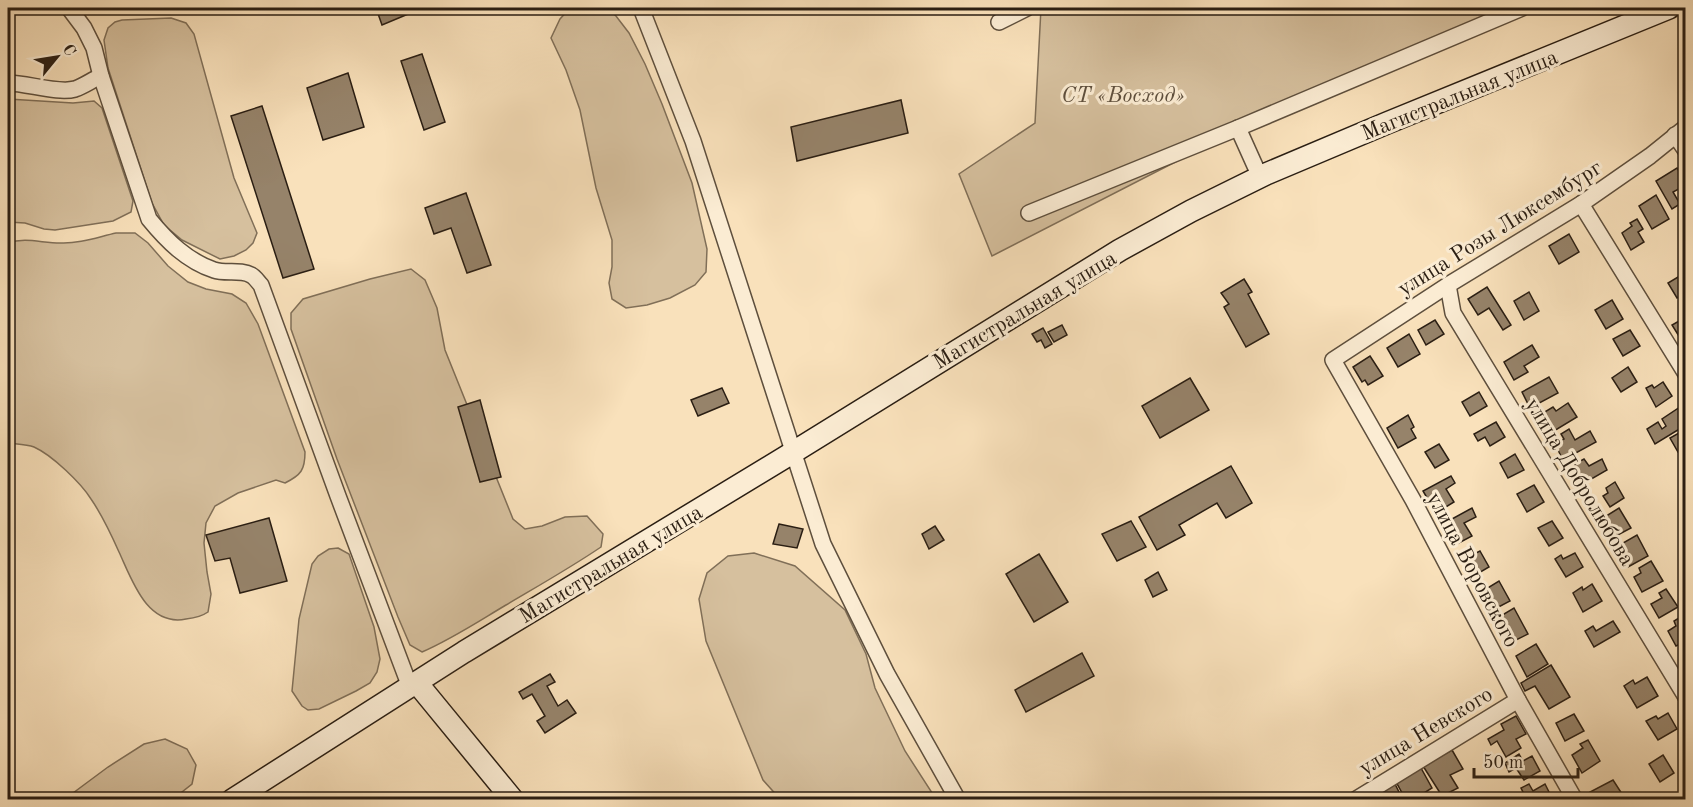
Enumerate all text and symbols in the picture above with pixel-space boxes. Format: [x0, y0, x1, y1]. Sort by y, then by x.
north arrow [27, 27, 87, 87]
text: С [59, 42, 78, 59]
street label: Магистральная улица [1358, 46, 1561, 145]
park label: СТ «Восход» [1061, 85, 1185, 107]
street label: улица Розы Люксембург [1394, 157, 1606, 301]
street label: Магистральная улица [929, 247, 1121, 374]
street label: улица Добролюбова [1520, 394, 1638, 570]
street label: улица Воровского [1422, 489, 1522, 651]
street label: Магистральная улица [515, 501, 707, 628]
street label: улица Невского [1355, 683, 1497, 780]
scale bar [1474, 741, 1578, 779]
text: 50 m [1483, 754, 1523, 772]

